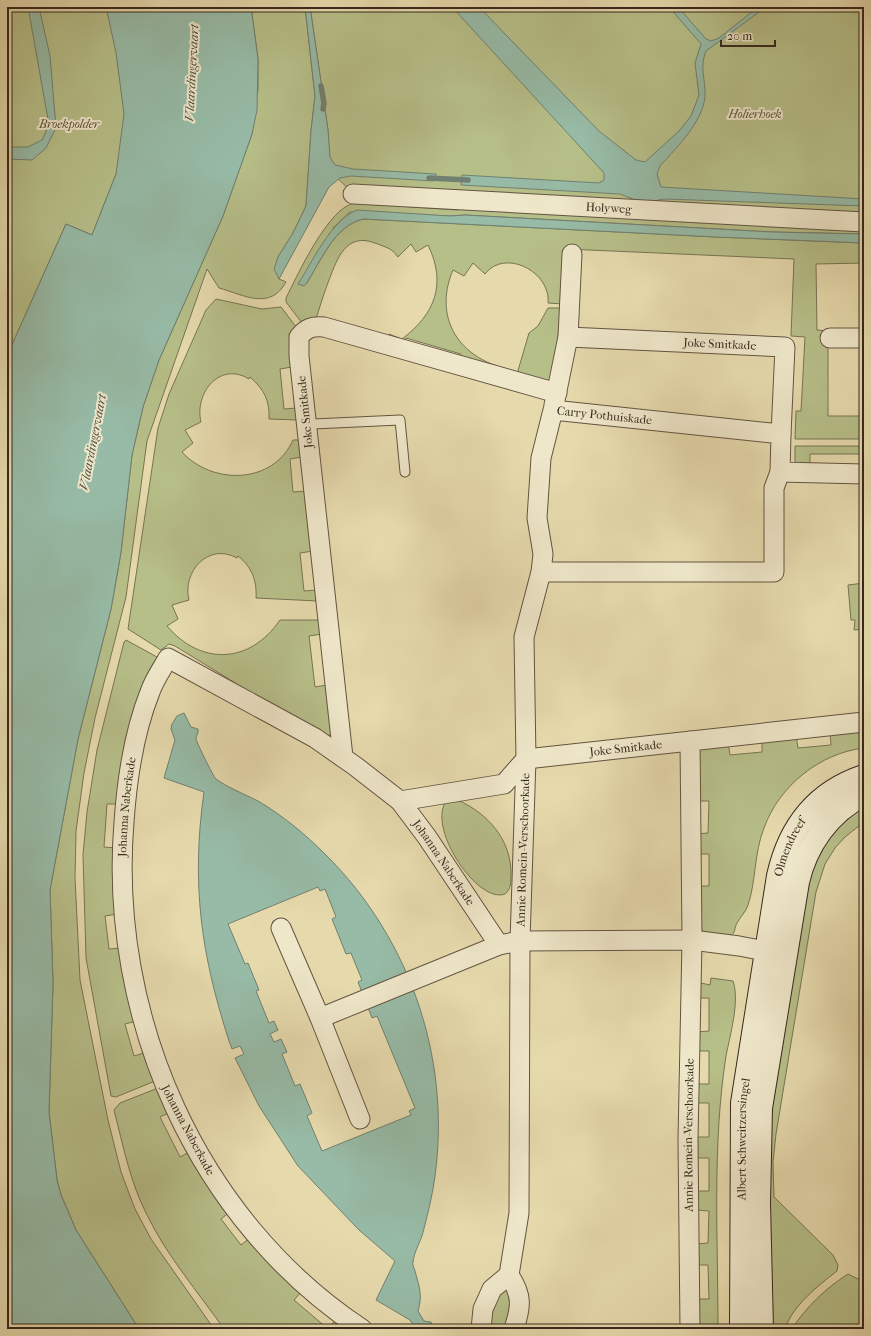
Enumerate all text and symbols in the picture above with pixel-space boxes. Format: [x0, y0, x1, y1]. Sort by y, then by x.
scale bar [721, 22, 775, 48]
water label: Vlaardingervaart [181, 23, 202, 122]
text: 20 m [727, 29, 752, 43]
park label: Holierhoek [727, 107, 782, 121]
park label: Broekpolder [38, 117, 101, 131]
street label: Holyweg [585, 200, 632, 216]
street label: Joke Smitkade [682, 335, 757, 353]
street label: Joke Smitkade [294, 375, 316, 450]
water label: Vlaardingervaart [76, 392, 109, 491]
street label: Carry Pothuiskade [556, 403, 653, 427]
street label: Joke Smitkade [588, 737, 663, 759]
street label: Johanna Naberkade [115, 756, 139, 858]
street label: Annie Romein-Verschoorkade [513, 773, 533, 928]
street label: Olmendreef [771, 812, 810, 878]
street label: Johanna Naberkade [409, 816, 478, 908]
street label: Annie Romein-Verschoorkade [681, 1058, 697, 1213]
street label: Albert Schweitzersingel [735, 1076, 753, 1201]
street label: Johanna Naberkade [158, 1082, 218, 1178]

